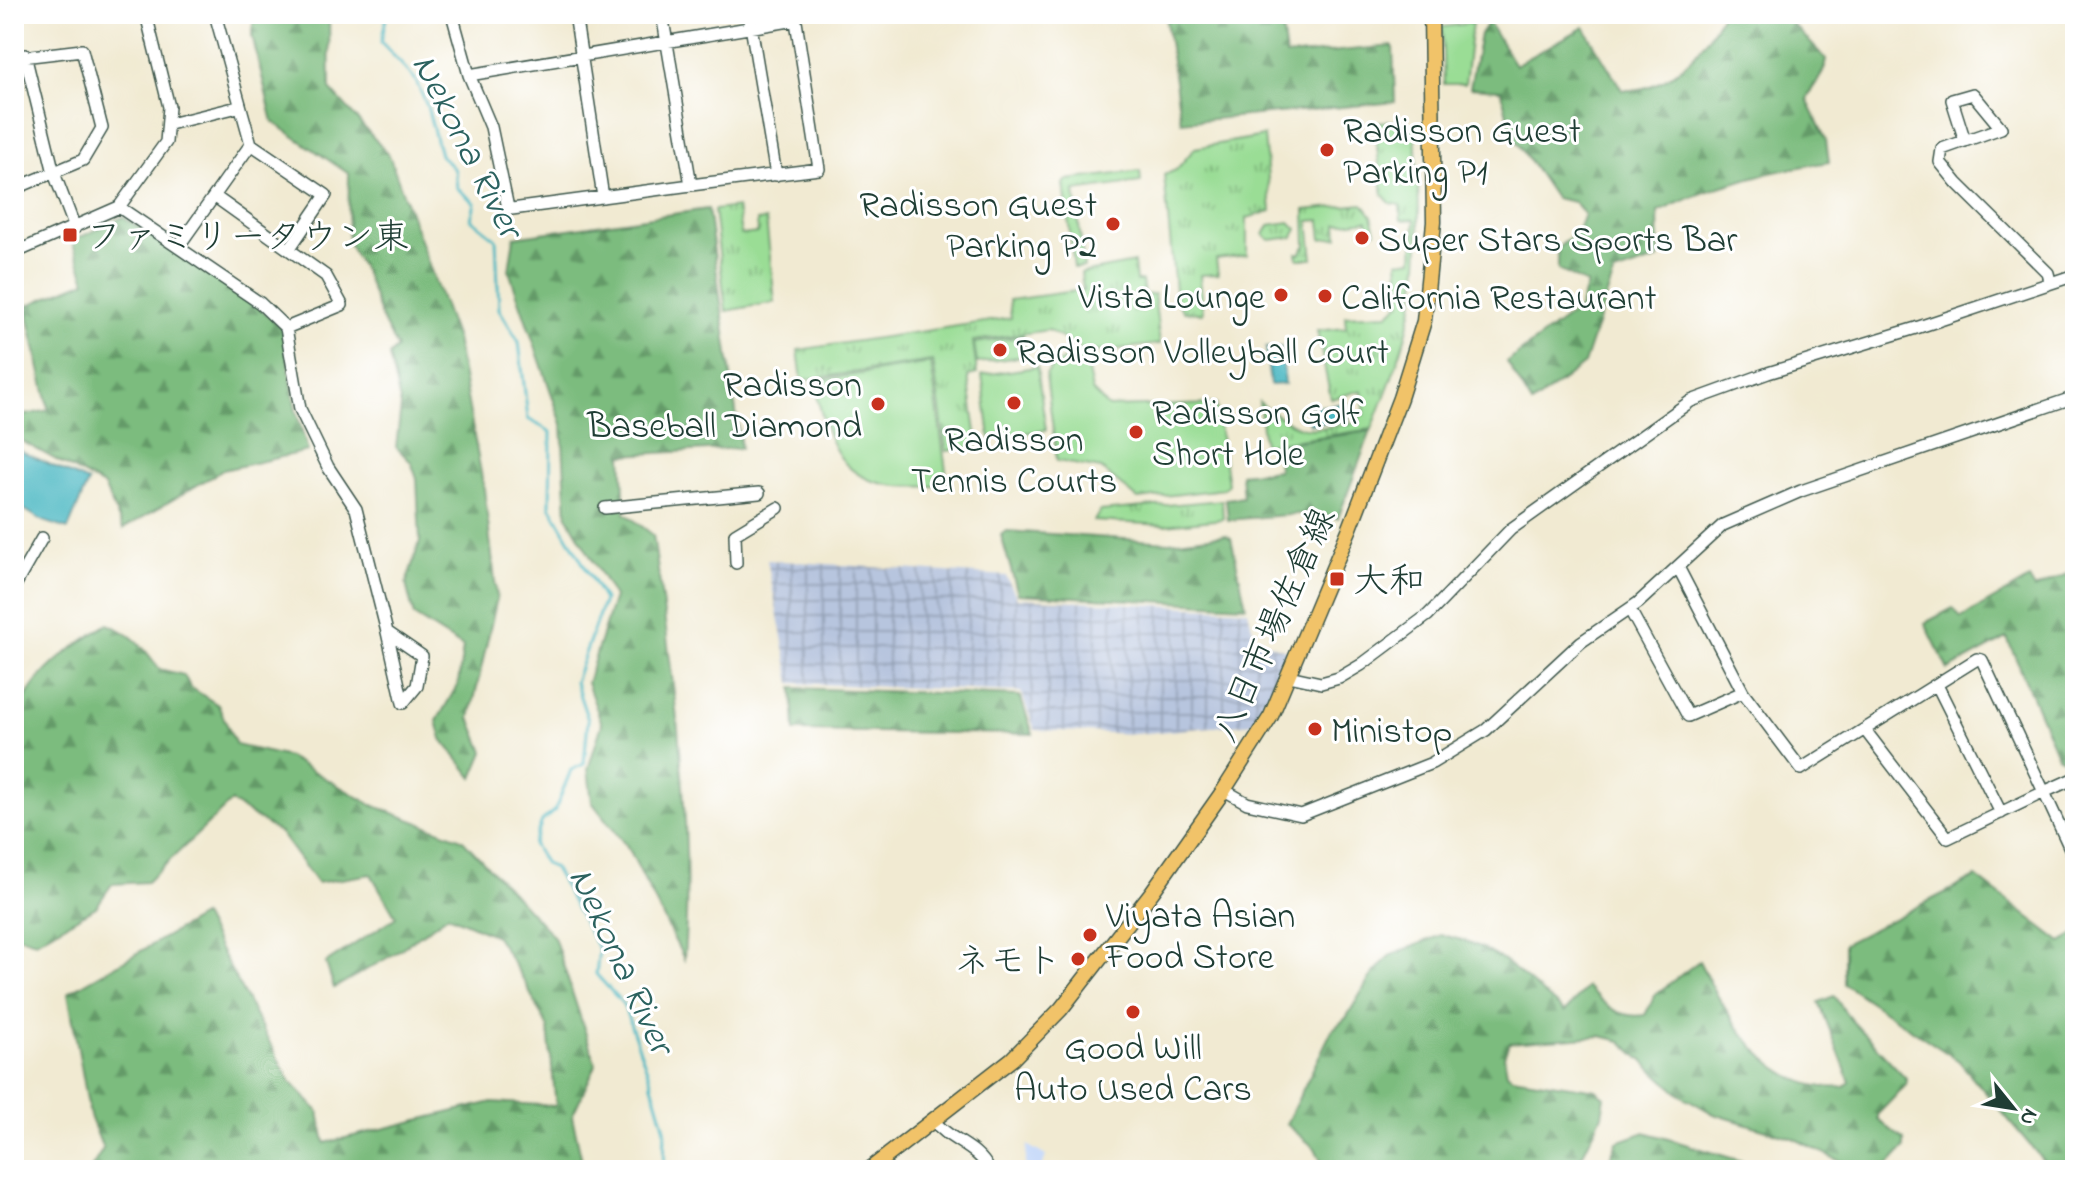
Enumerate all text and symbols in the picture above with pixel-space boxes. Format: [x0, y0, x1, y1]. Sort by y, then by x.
water label: Nekona River [395, 45, 538, 253]
place label: Radisson Guest Parking P1 [1343, 107, 1581, 201]
marker: Radisson Guest Parking P1 [1318, 141, 1336, 159]
place label: Radisson Guest Parking P2 [859, 181, 1097, 275]
place label: ファミリータウン東 [86, 213, 409, 266]
marker: Radisson Guest Parking P2 [1104, 215, 1122, 233]
place label: Super Stars Sports Bar [1378, 216, 1738, 269]
marker: ファミリータウン東 [61, 226, 79, 244]
marker: Super Stars Sports Bar [1353, 229, 1371, 247]
place label: Vista Lounge [1077, 273, 1266, 326]
place label: California Restaurant [1341, 274, 1657, 327]
marker: Vista Lounge [1272, 286, 1290, 304]
marker: California Restaurant [1316, 287, 1334, 305]
place label: Radisson Volleyball Court [1016, 328, 1389, 381]
marker: Radisson Volleyball Court [991, 341, 1009, 359]
place label: Radisson Baseball Diamond [586, 361, 862, 455]
place label: Radisson Golf Short Hole [1152, 389, 1363, 483]
marker: Radisson Tennis Courts [1005, 394, 1023, 412]
marker: Radisson Baseball Diamond [869, 395, 887, 413]
place label: Radisson Tennis Courts [911, 416, 1117, 510]
marker: Radisson Golf Short Hole [1127, 423, 1145, 441]
street label: 八日市場佐倉線 [1201, 500, 1352, 752]
place label: 大和 [1353, 557, 1425, 610]
marker: 大和 [1328, 570, 1346, 588]
place label: Ministop [1331, 707, 1452, 760]
marker: Ministop [1306, 720, 1324, 738]
water label: Nekona River [552, 859, 689, 1068]
place label: Viyata Asian Food Store [1105, 892, 1295, 986]
marker: Viyata Asian Food Store [1081, 926, 1099, 944]
place label: ネモト [954, 937, 1062, 990]
marker: ネモト [1069, 950, 1087, 968]
marker: Good Will Auto Used Cars [1124, 1003, 1142, 1021]
place label: Good Will Auto Used Cars [1014, 1024, 1252, 1118]
north arrow [1973, 1068, 2053, 1148]
text: N [2010, 1102, 2045, 1131]

